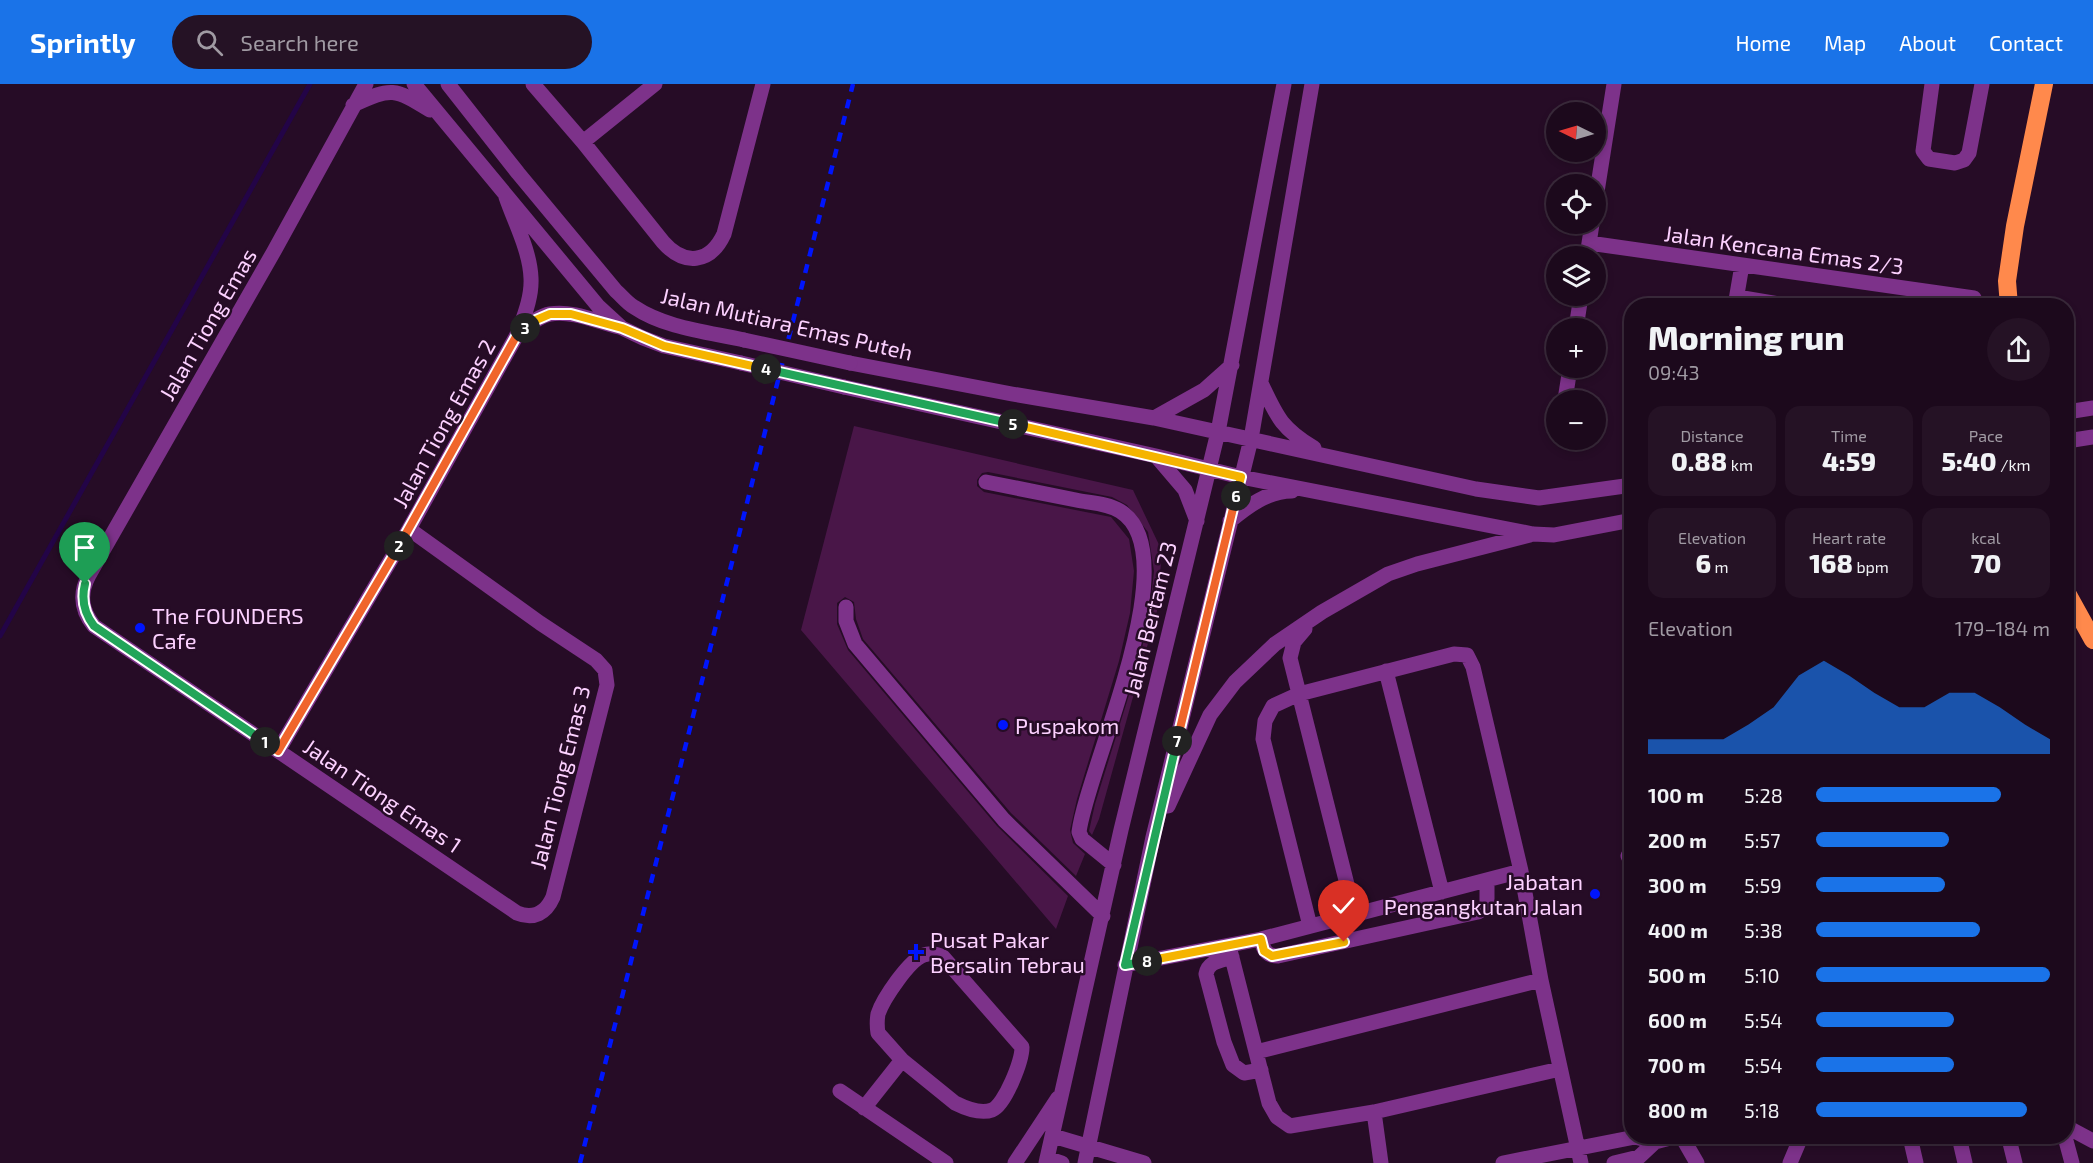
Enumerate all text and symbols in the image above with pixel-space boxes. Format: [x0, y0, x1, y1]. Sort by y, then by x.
search box [172, 15, 592, 69]
text: Sprintly [30, 25, 136, 59]
icon: search [193, 26, 226, 59]
text: Search here [241, 29, 359, 55]
text: Home [1735, 30, 1791, 55]
text: Map [1824, 30, 1866, 55]
text: About [1899, 30, 1956, 55]
text: Contact [1989, 30, 2063, 55]
north arrow [1546, 102, 1606, 162]
map controls [1546, 102, 1606, 450]
button: locate [1546, 174, 1606, 234]
street label: Jalan Kencana Emas 2/3 [1663, 219, 1905, 279]
street label: Jalan Tiong Emas [153, 243, 261, 405]
button: layers [1546, 246, 1606, 306]
street label: Jalan Mutiara Emas Puteh [659, 281, 915, 365]
pin: 3 [510, 313, 540, 343]
text: Morning run [1648, 317, 1845, 357]
text: 3 [520, 318, 530, 337]
button: + [1546, 318, 1606, 378]
button: share [1987, 318, 2050, 381]
street label: Jalan Tiong Emas 2 [386, 334, 500, 512]
pin: 4 [751, 354, 781, 384]
text: 4 [761, 359, 771, 378]
text: 09:43 [1648, 360, 1700, 384]
button: − [1546, 390, 1606, 450]
pin: 5 [998, 409, 1028, 439]
text: 5 [1009, 414, 1017, 433]
text: Distance [1680, 426, 1744, 445]
text: Time [1831, 426, 1867, 445]
text: Pace [1969, 426, 2003, 445]
text: 0.88 [1671, 445, 1727, 476]
text: 4:59 [1822, 445, 1876, 476]
text: 5:40 [1941, 445, 1997, 476]
text: km [1727, 455, 1753, 474]
text: /km [1997, 455, 2031, 474]
pin: 6 [1221, 481, 1251, 511]
text: 6 [1231, 486, 1241, 505]
pin [59, 522, 110, 584]
text: Elevation [1678, 528, 1746, 547]
text: Heart rate [1812, 528, 1886, 547]
text: kcal [1971, 528, 2001, 547]
icon: arrive [68, 531, 101, 564]
pin: 2 [384, 531, 414, 561]
text: 2 [394, 536, 404, 555]
street label: Jalan Bertam 23 [1117, 539, 1181, 699]
text: 6 [1695, 547, 1711, 578]
text: 168 [1809, 547, 1853, 578]
text: 70 [1971, 547, 2001, 578]
text: m [1711, 557, 1729, 576]
text: bpm [1853, 557, 1889, 576]
place label: The FOUNDERS Cafe [152, 602, 304, 653]
text: Elevation [1648, 616, 1733, 640]
text: 179–184 m [1955, 616, 2050, 640]
marker: The FOUNDERS Cafe [133, 621, 147, 635]
street label: Jalan Tiong Emas 3 [524, 683, 594, 871]
place label: Puspakom [1015, 712, 1119, 738]
marker: Puspakom [996, 718, 1010, 732]
pin: 7 [1162, 726, 1192, 756]
pin: 1 [250, 727, 280, 757]
text: 7 [1173, 731, 1181, 750]
text: 1 [262, 732, 268, 751]
street label: Jalan Tiong Emas 1 [299, 733, 467, 857]
text: 100 m [1648, 783, 1704, 807]
text: 5:28 [1744, 783, 1783, 807]
text: 200 m [1648, 828, 1707, 852]
text: 5:57 [1744, 828, 1780, 852]
place label: Jabatan Pengangkutan Jalan [1384, 868, 1583, 919]
text: 300 m [1648, 873, 1707, 897]
text: 5:59 [1744, 873, 1782, 897]
pin [1318, 880, 1369, 942]
marker: Jabatan Pengangkutan Jalan [1588, 887, 1602, 901]
icon: check [1327, 889, 1360, 922]
text: 400 m [1648, 918, 1708, 942]
text: 5:38 [1744, 918, 1783, 942]
place label: Pusat Pakar Bersalin Tebrau [930, 926, 1085, 977]
marker: Pusat Pakar Bersalin Tebrau [907, 943, 925, 961]
pin: 8 [1132, 946, 1162, 976]
text: 8 [1142, 951, 1152, 970]
text: 500 m [1648, 963, 1706, 987]
text: 5:10 [1744, 963, 1779, 987]
text: 600 m [1648, 1008, 1707, 1032]
text: 5:54 [1744, 1008, 1782, 1032]
text: 700 m [1648, 1053, 1706, 1077]
text: 5:54 [1744, 1053, 1782, 1077]
text: 800 m [1648, 1098, 1708, 1122]
text: 5:18 [1744, 1098, 1780, 1122]

